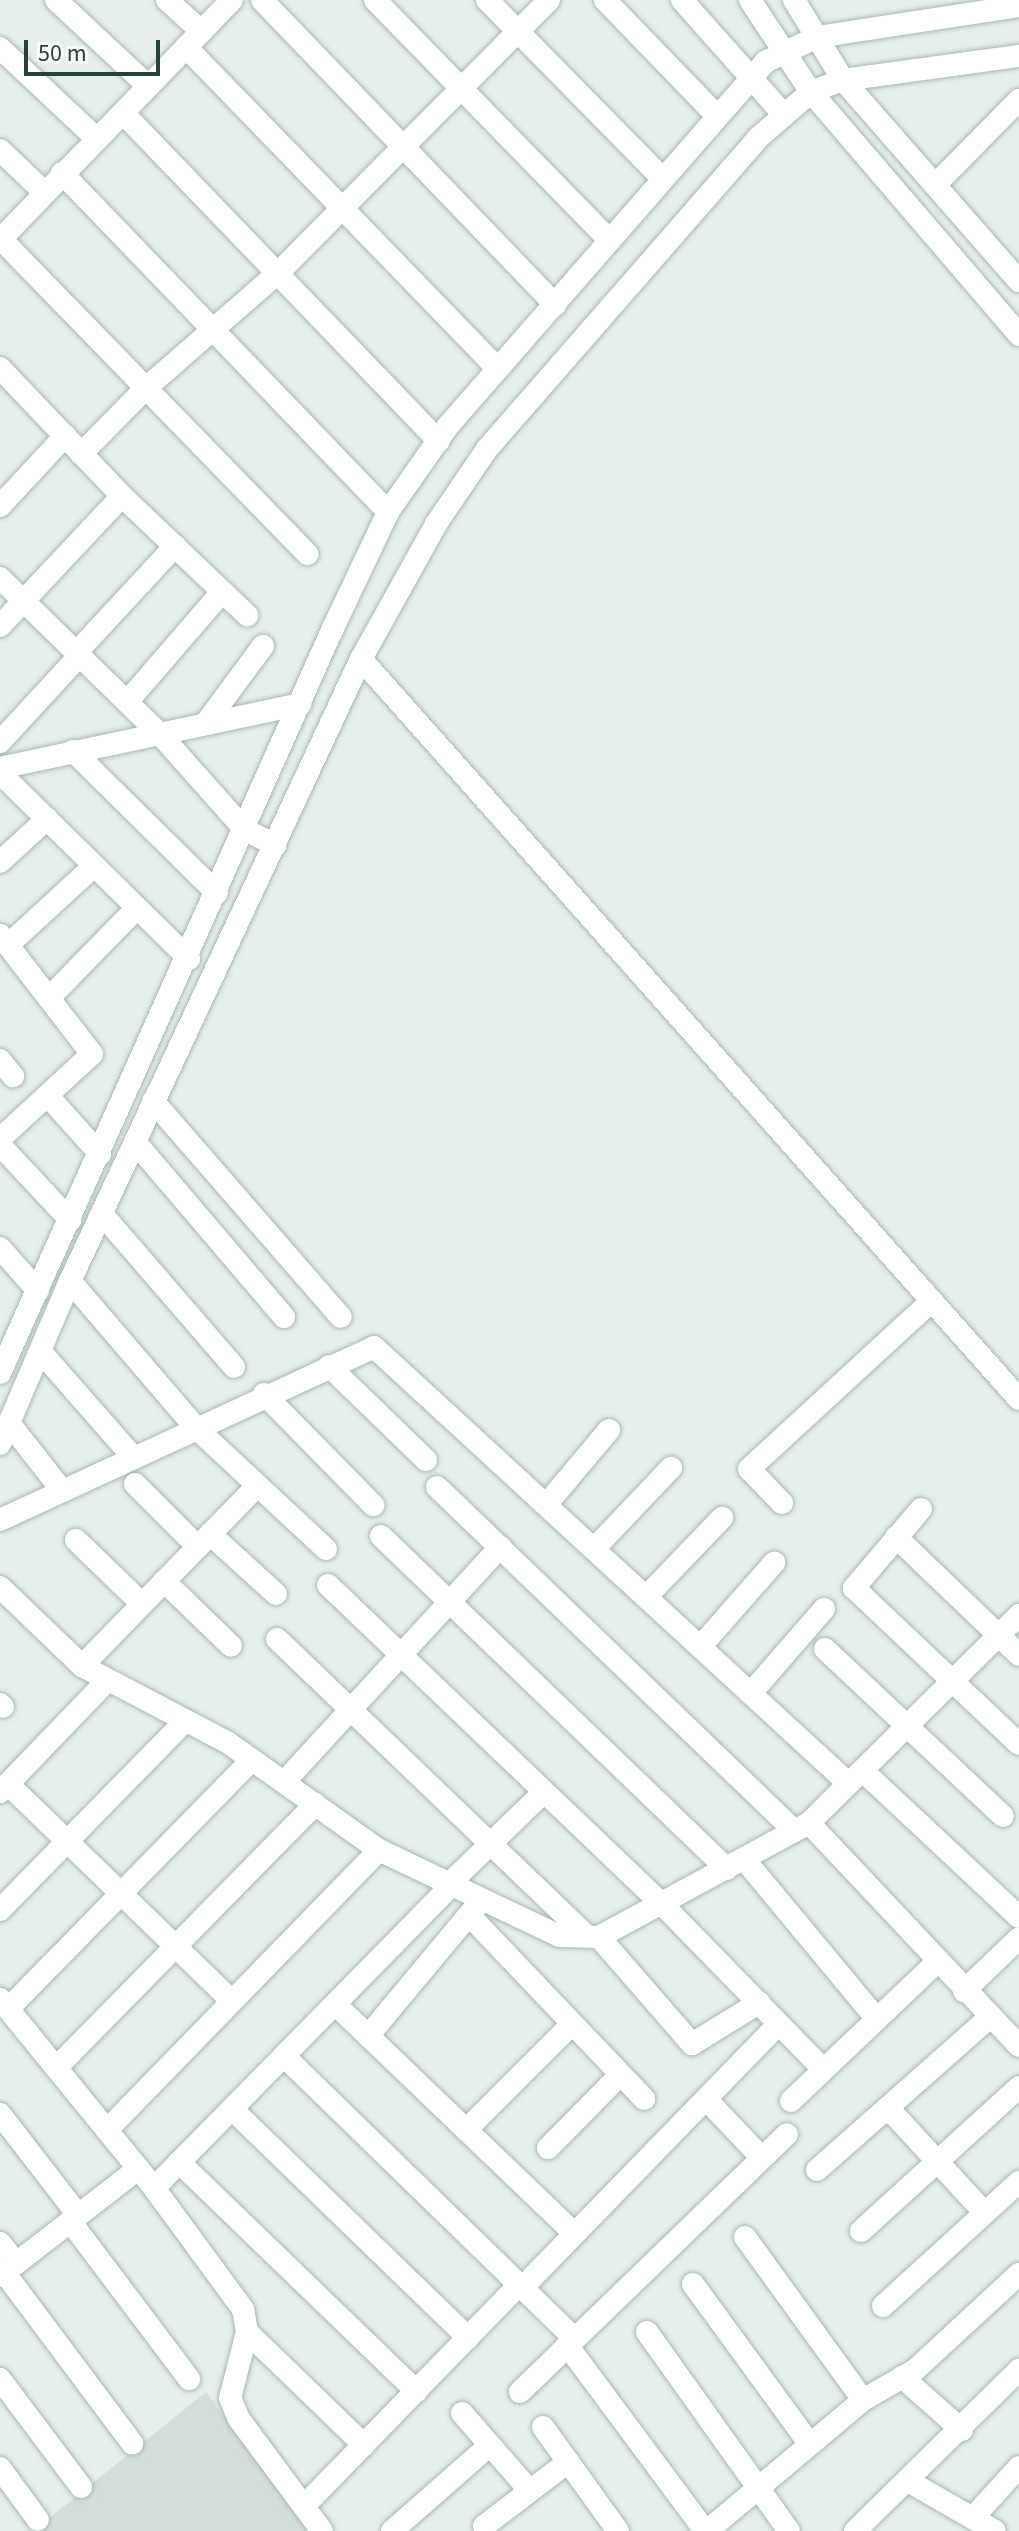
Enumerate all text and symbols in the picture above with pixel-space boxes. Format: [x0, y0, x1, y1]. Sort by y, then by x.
scale bar [28, 24, 164, 74]
text: 50 m [38, 36, 87, 71]

